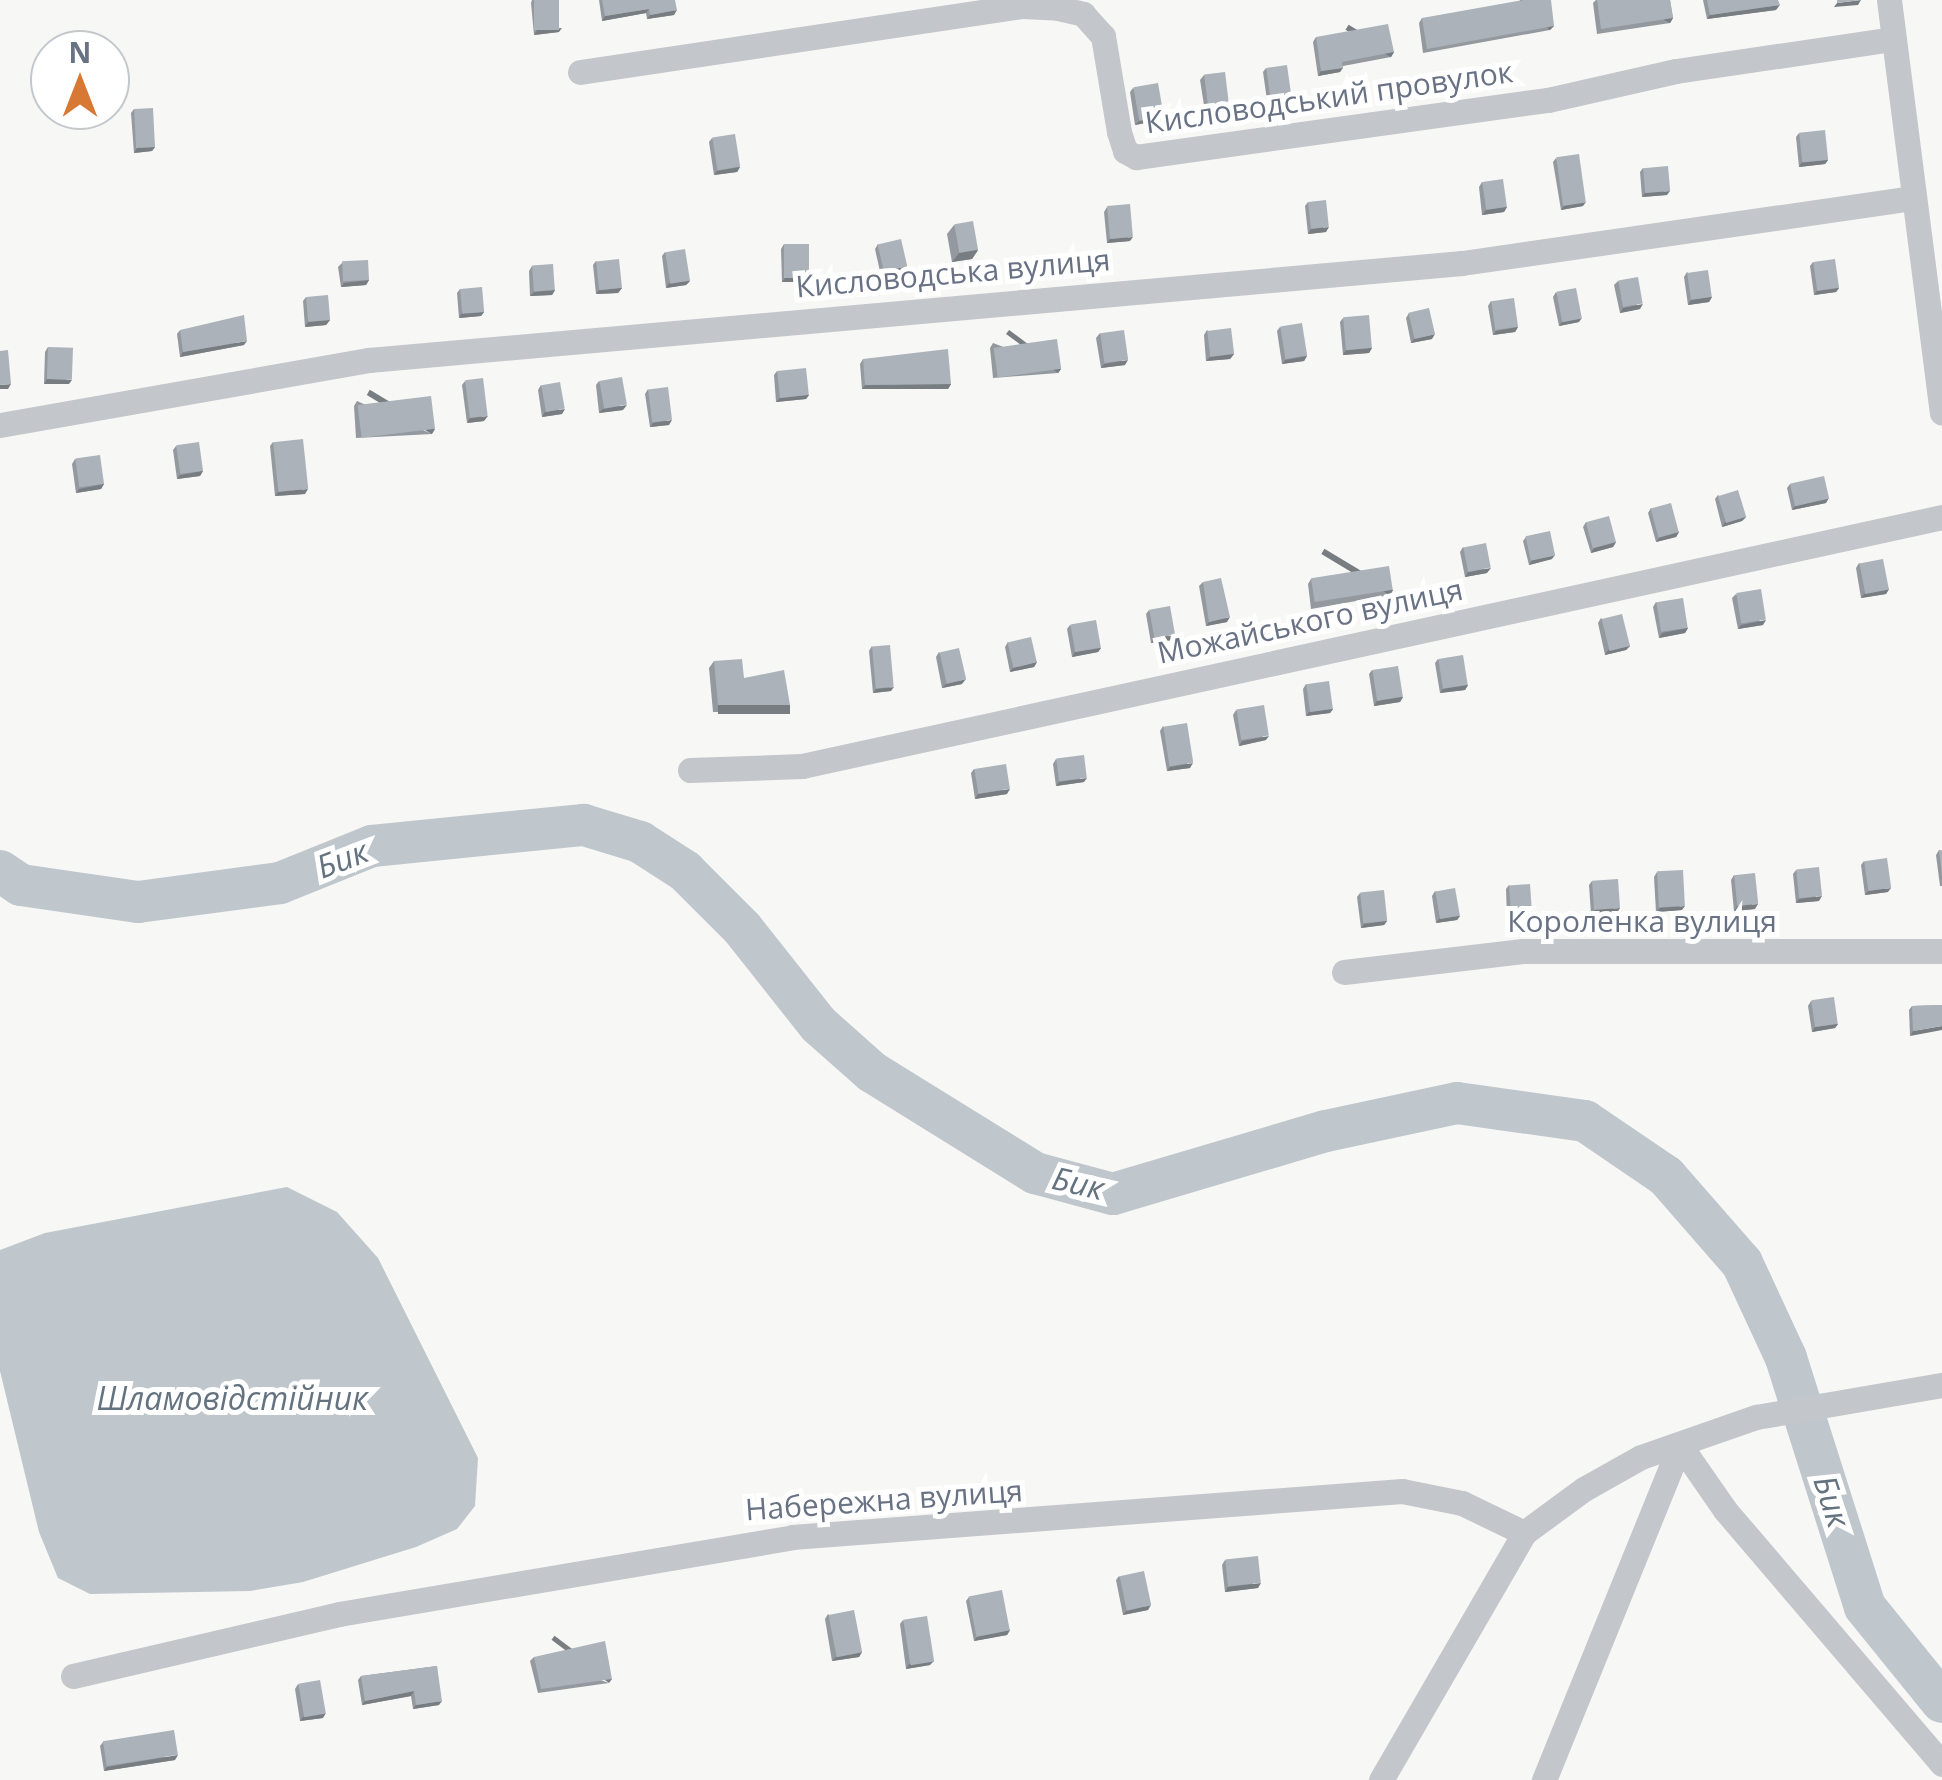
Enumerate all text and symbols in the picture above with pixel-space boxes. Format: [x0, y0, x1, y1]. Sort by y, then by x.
north arrow [30, 30, 130, 130]
text: N [69, 33, 91, 71]
street label: Кисловодський провулок [1143, 53, 1515, 141]
street label: Кисловодська вулиця [794, 241, 1112, 305]
street label: Можайського вулиця [1154, 571, 1466, 671]
water label: Бик [311, 832, 373, 886]
street label: Короленка вулиця [1507, 903, 1777, 939]
water label: Бик [1048, 1158, 1108, 1208]
water label: Шламовідстійник [96, 1379, 368, 1417]
water label: Бик [1806, 1470, 1858, 1532]
street label: Набережна вулиця [744, 1472, 1024, 1528]

